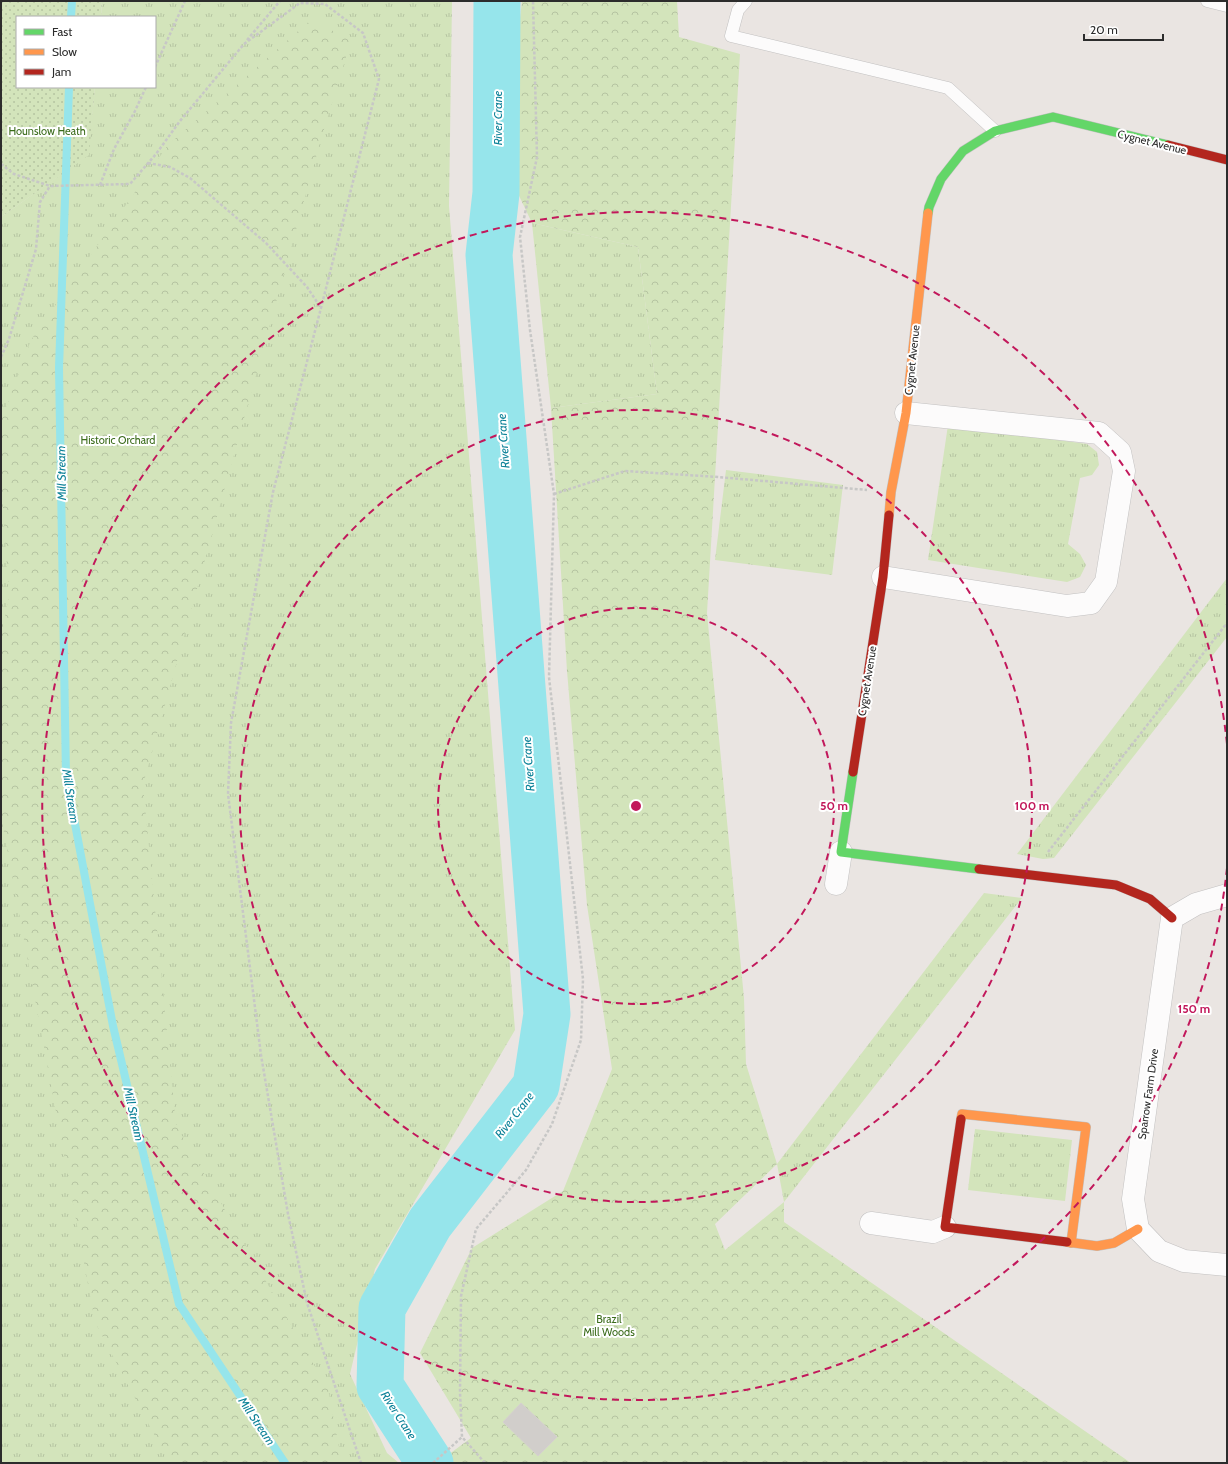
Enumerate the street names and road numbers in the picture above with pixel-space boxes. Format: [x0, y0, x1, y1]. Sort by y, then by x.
street label: Cygnet Avenue [1116, 127, 1188, 157]
street label: Cygnet Avenue [901, 324, 923, 396]
street label: Cygnet Avenue [855, 645, 879, 717]
street label: Sparrow Farm Drive [1135, 1047, 1161, 1140]

